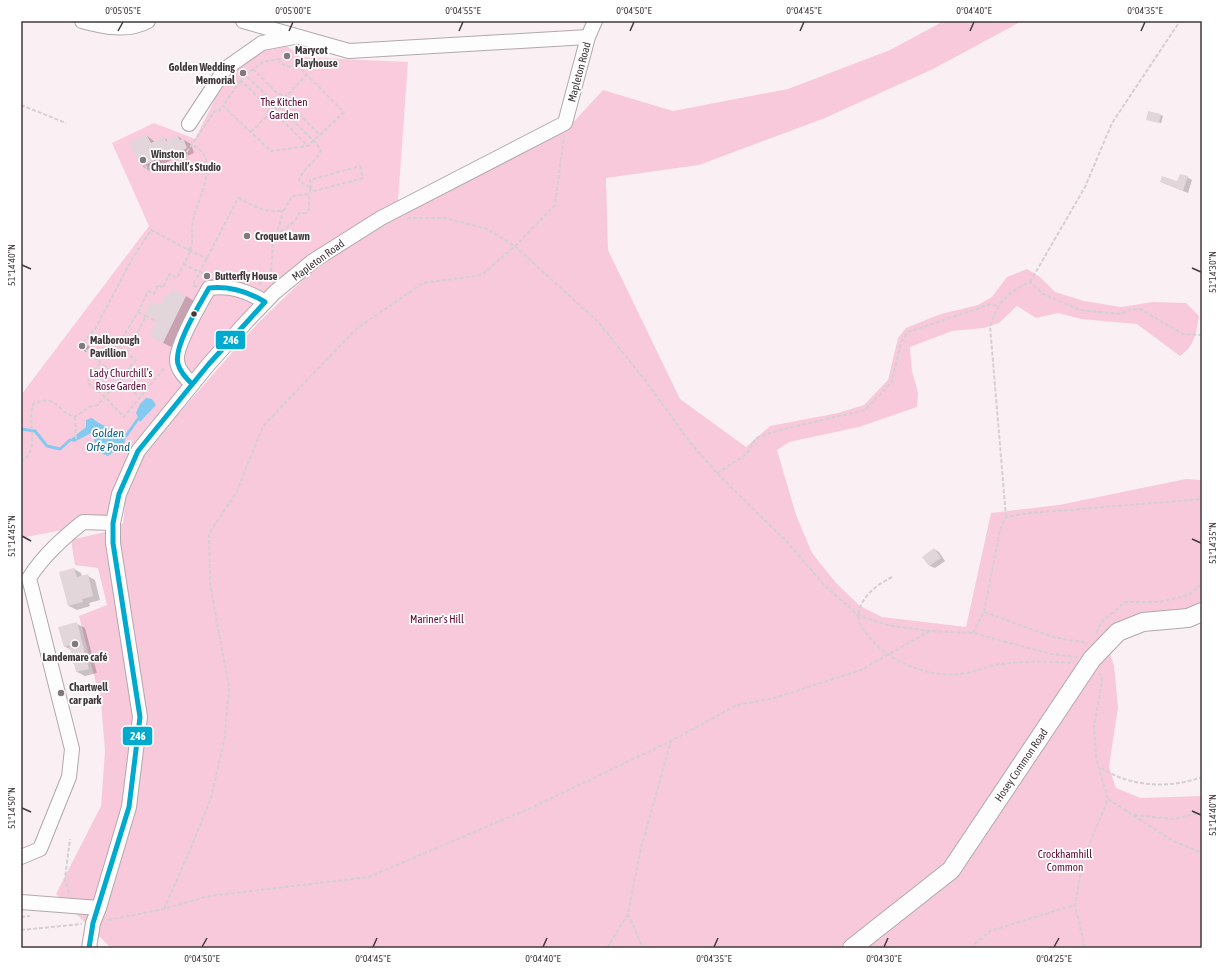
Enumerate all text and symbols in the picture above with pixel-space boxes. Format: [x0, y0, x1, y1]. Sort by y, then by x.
text: 0°05'05"E [105, 5, 141, 16]
text: 0°05'00"E [275, 5, 311, 16]
text: 0°04'55"E [445, 5, 481, 16]
text: 0°04'50"E [616, 5, 652, 16]
text: 0°04'45"E [786, 5, 822, 16]
text: 0°04'40"E [956, 5, 992, 16]
text: 0°04'35"E [1127, 5, 1163, 16]
street label: Mapleton Road [565, 41, 593, 103]
place label: Marycot Playhouse [295, 44, 338, 69]
marker: Marycot Playhouse [282, 51, 292, 61]
place label: Golden Wedding Memorial [169, 61, 236, 86]
marker: Golden Wedding Memorial [238, 68, 248, 78]
park label: The Kitchen Garden [260, 96, 308, 121]
place label: Winston Churchill’s Studio [150, 148, 221, 173]
marker: Winston Churchill’s Studio [138, 155, 148, 165]
place label: Croquet Lawn [255, 230, 310, 242]
marker: Croquet Lawn [242, 231, 252, 241]
street label: Mapleton Road [290, 237, 346, 283]
text: 51°14'40"N [6, 244, 17, 286]
text: 51°14'30"N [1207, 251, 1218, 293]
place label: Butterfly House [215, 270, 278, 282]
marker: Butterfly House [202, 271, 212, 281]
unlabelled marker [189, 309, 199, 319]
line badge: 246 [215, 330, 246, 350]
place label: Malborough Pavillion [90, 334, 140, 359]
text: 246 [223, 334, 239, 346]
marker: Malborough Pavillion [77, 341, 87, 351]
park label: Lady Churchill’s Rose Garden [90, 367, 153, 392]
water label: Golden Orfe Pond [86, 426, 130, 454]
text: 51°14'45"N [6, 515, 17, 557]
text: 51°14'35"N [1207, 522, 1218, 564]
park label: Mariner's Hill [410, 613, 464, 625]
marker: Landemare café [70, 639, 80, 649]
place label: Landemare café [43, 651, 107, 663]
place label: Chartwell car park [69, 681, 109, 706]
marker: Chartwell car park [56, 688, 66, 698]
line badge: 246 [122, 726, 153, 746]
street label: Hosey Common Road [992, 726, 1050, 804]
text: 246 [130, 730, 146, 742]
text: 51°14'50"N [6, 787, 17, 829]
text: 51°14'40"N [1207, 794, 1218, 836]
park label: Crockhamhill Common [1038, 848, 1092, 873]
text: 0°04'50"E [184, 953, 220, 964]
text: 0°04'45"E [355, 953, 391, 964]
text: 0°04'40"E [525, 953, 561, 964]
text: 0°04'35"E [696, 953, 732, 964]
text: 0°04'30"E [866, 953, 902, 964]
text: 0°04'25"E [1036, 953, 1072, 964]

